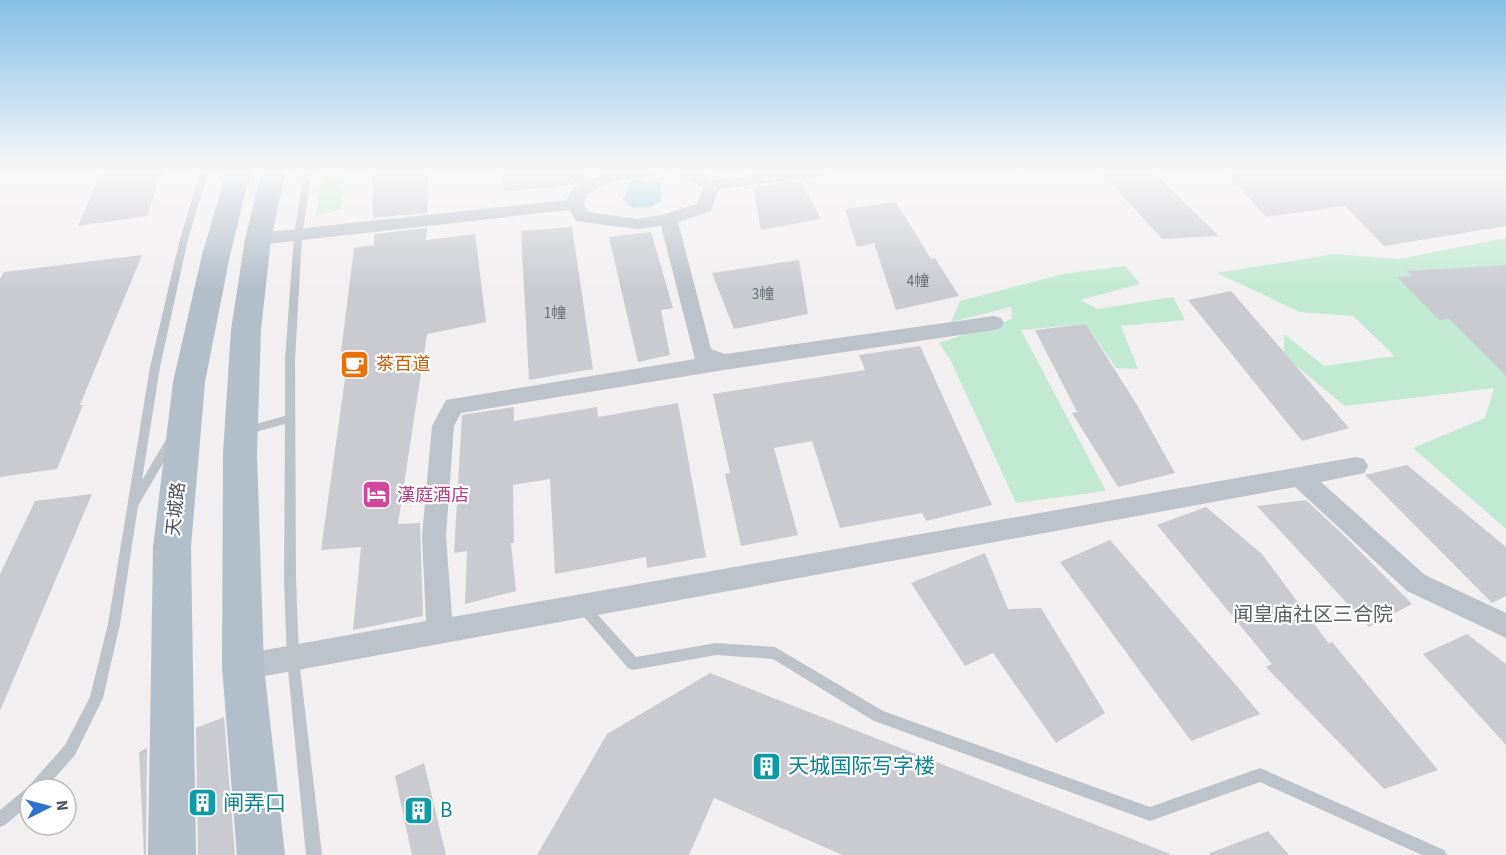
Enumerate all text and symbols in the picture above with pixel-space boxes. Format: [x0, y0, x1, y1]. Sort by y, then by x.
house number: 4幢 [907, 271, 929, 292]
house number: 3幢 [752, 284, 774, 305]
house number: 1幢 [544, 303, 566, 324]
cafe icon: 茶百道 [339, 348, 371, 380]
place label: 茶百道 [376, 352, 430, 377]
hotel icon: 漢庭酒店 [360, 479, 392, 511]
street label: 天城路 [161, 481, 191, 537]
place label: 漢庭酒店 [397, 483, 469, 508]
district label: 闻皇庙社区三合院 [1233, 601, 1393, 629]
building icon: 天城国际写字楼 [751, 750, 783, 782]
place label: 天城国际写字楼 [788, 751, 935, 781]
north arrow [18, 777, 78, 837]
building icon: 闸弄口 [186, 787, 218, 819]
place label: 闸弄口 [223, 788, 286, 818]
building icon: B [403, 794, 435, 826]
place label: B [440, 795, 452, 825]
text: N [50, 799, 73, 812]

